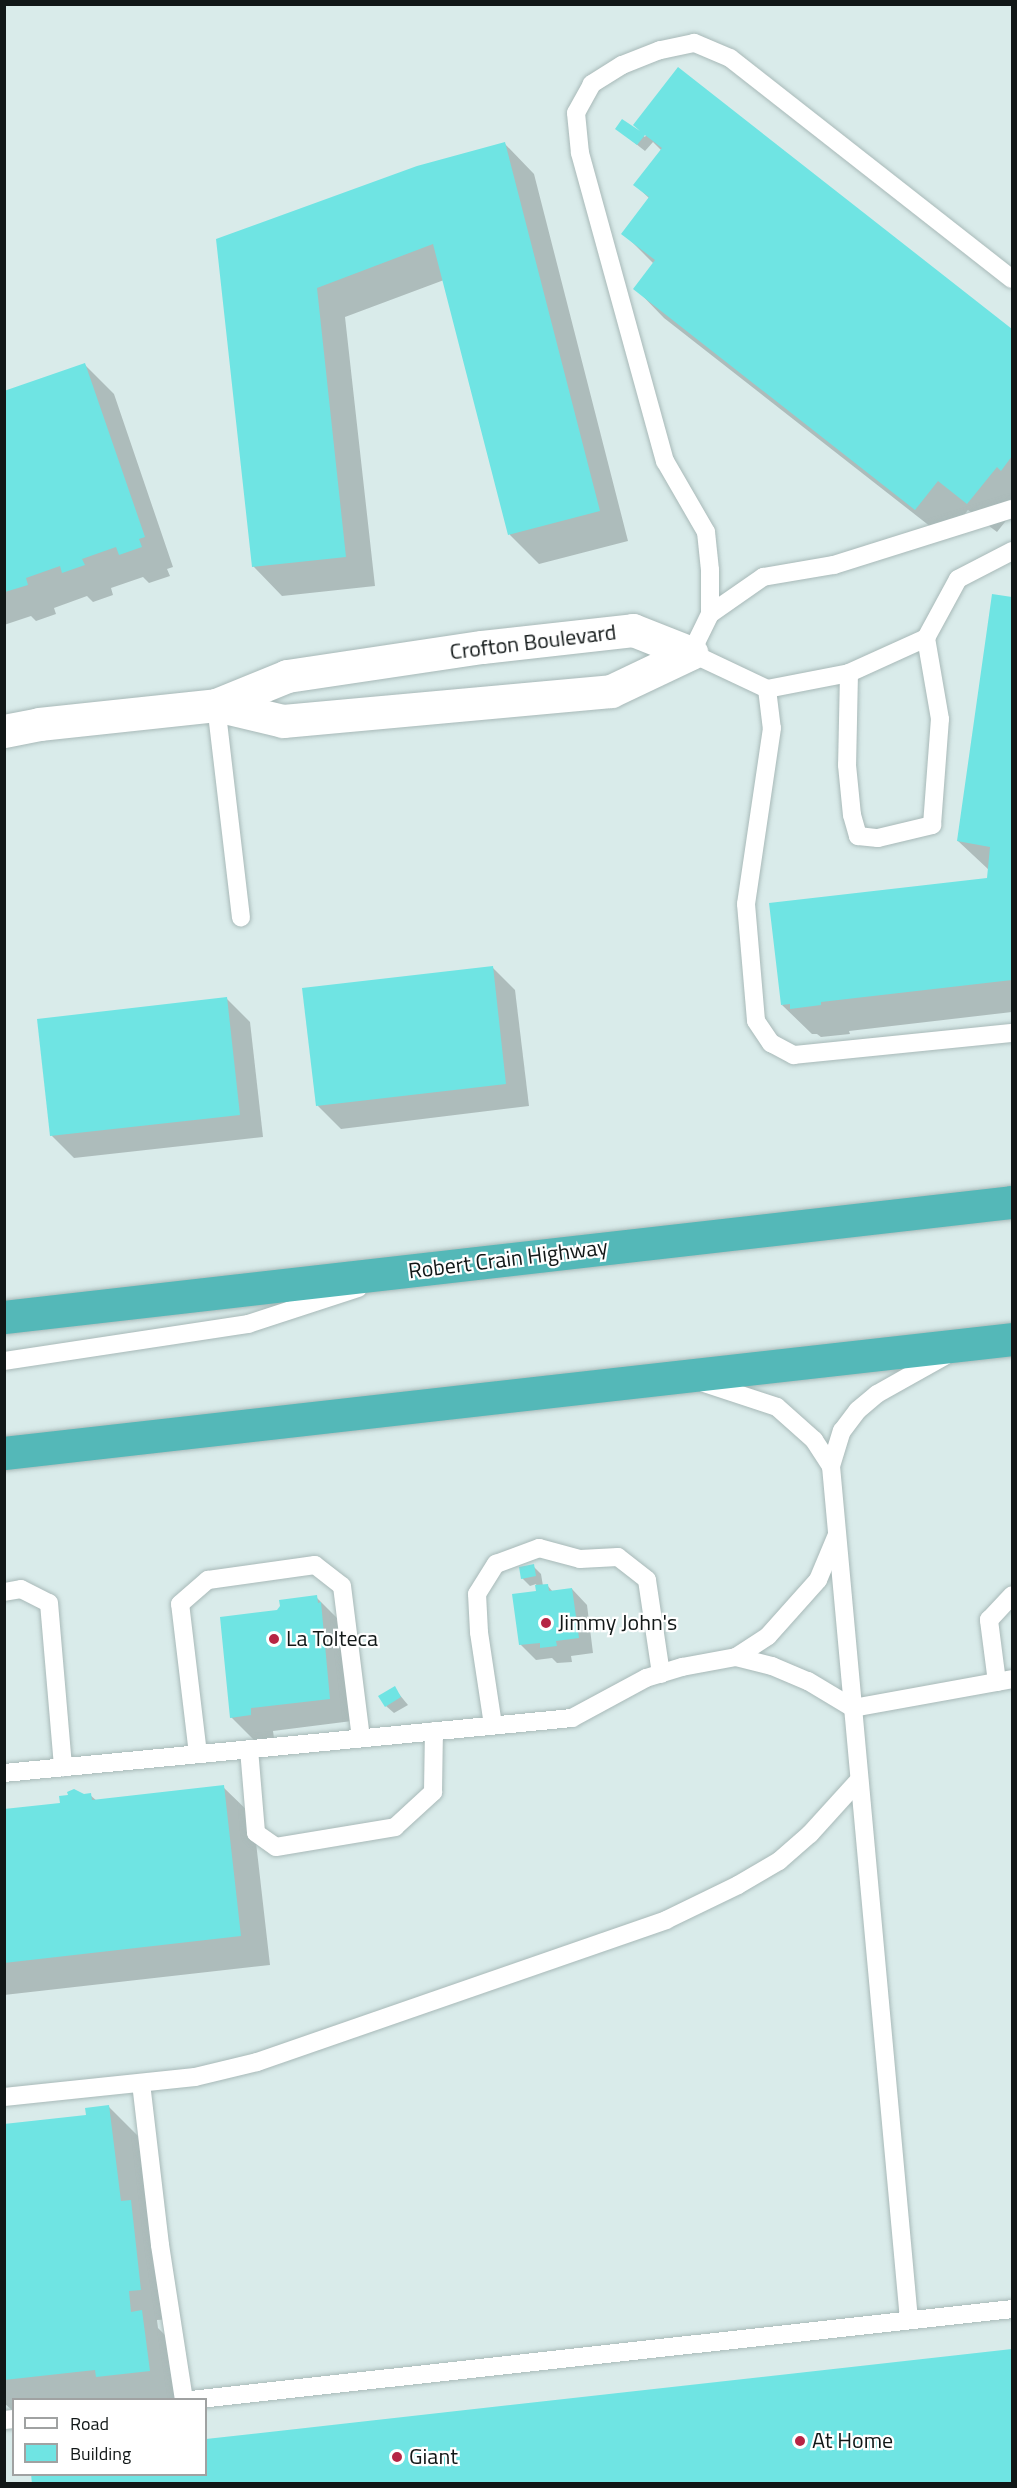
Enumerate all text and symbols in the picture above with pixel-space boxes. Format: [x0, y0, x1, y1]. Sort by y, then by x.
street label: Crofton Boulevard [448, 619, 618, 665]
street label: Robert Crain Highway [407, 1234, 609, 1284]
place label: Jimmy John's [558, 1610, 677, 1636]
marker: Jimmy John's [539, 1616, 553, 1630]
place label: La Tolteca [286, 1626, 378, 1652]
marker: La Tolteca [267, 1632, 281, 1646]
legend [12, 2398, 207, 2476]
text: Road [70, 2410, 109, 2437]
place label: At Home [812, 2428, 893, 2454]
marker: At Home [793, 2434, 807, 2448]
text: Building [70, 2440, 131, 2467]
place label: Giant [409, 2444, 458, 2470]
marker: Giant [390, 2450, 404, 2464]

